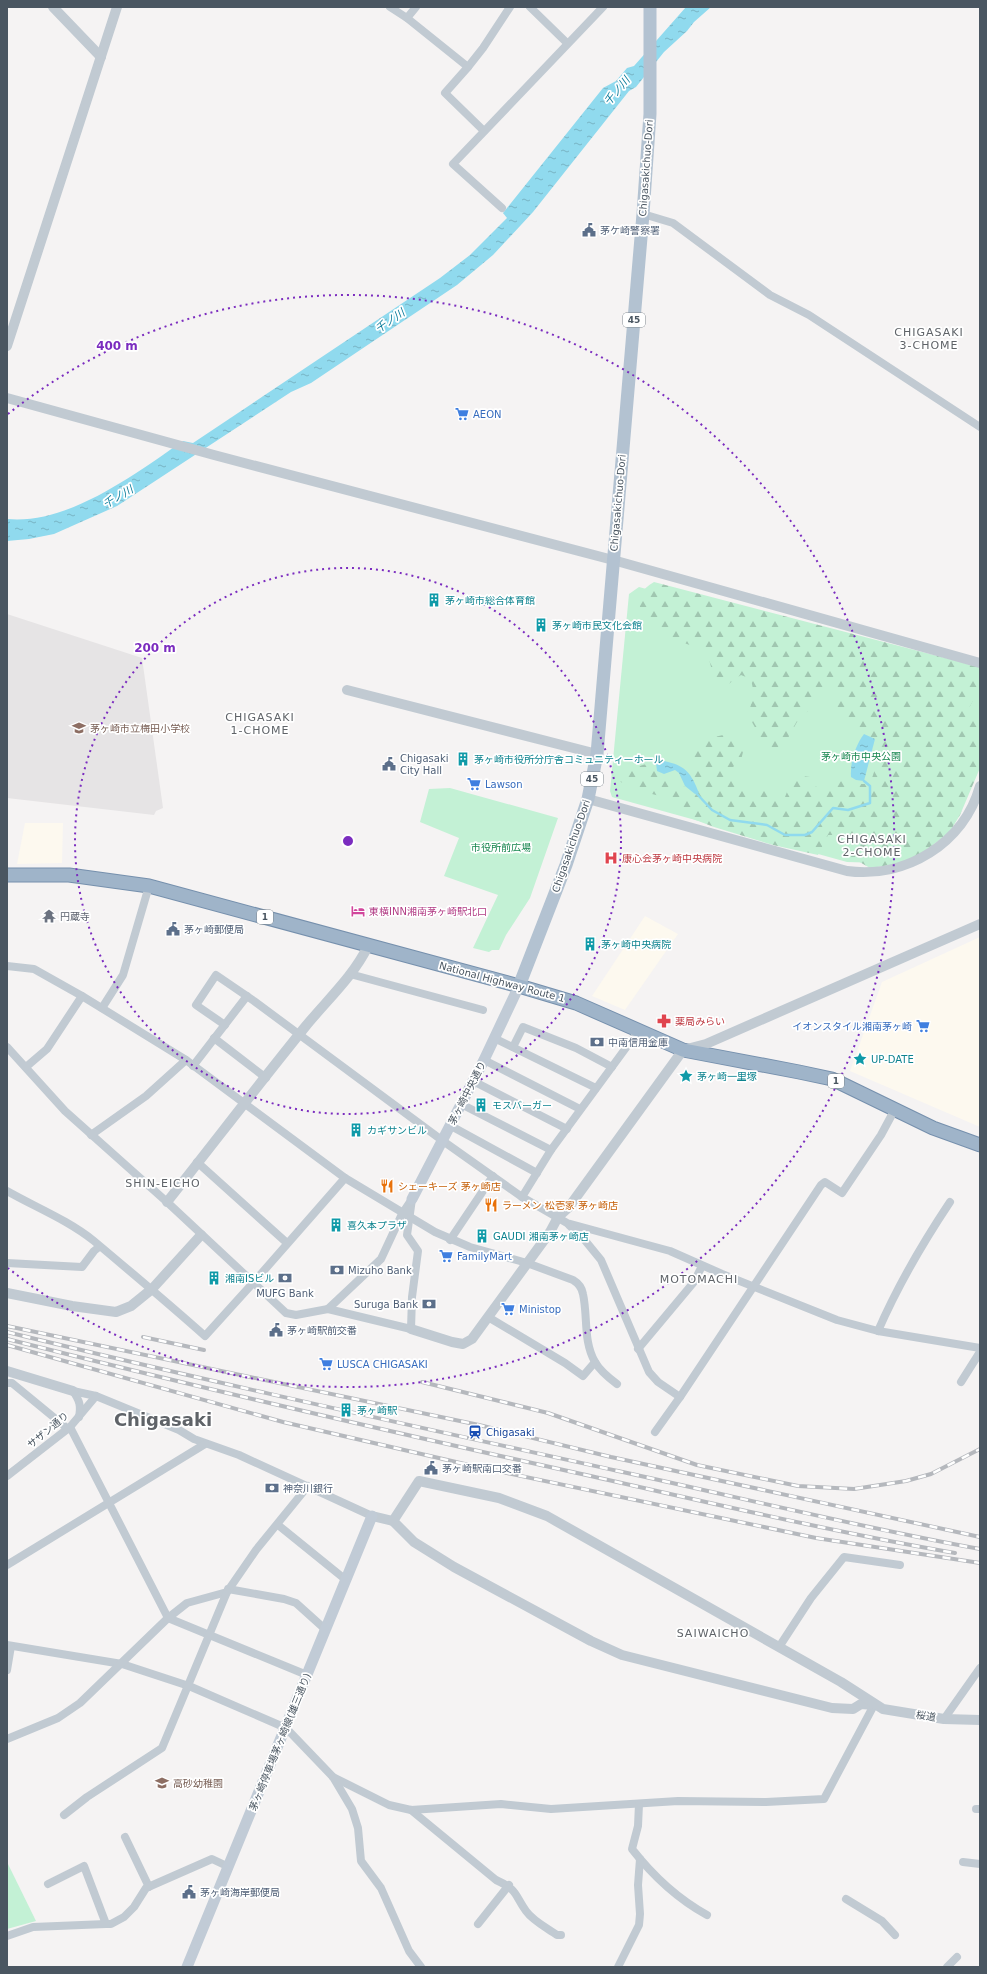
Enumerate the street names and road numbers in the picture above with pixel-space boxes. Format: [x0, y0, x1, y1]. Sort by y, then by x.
street label: Chigasakichuo-Dori [637, 119, 655, 217]
road number: 45 [623, 313, 645, 327]
street label: Chigasakichuo-Dori [608, 454, 628, 552]
road number: 45 [581, 772, 603, 786]
street label: Chigasakichuo-Dori [550, 798, 592, 894]
road number: 1 [257, 910, 273, 924]
street label: National Highway Route 1 [438, 960, 566, 1004]
street label: 茅ヶ崎中央通り [446, 1059, 488, 1127]
road number: 1 [828, 1074, 844, 1088]
street label: サザン通り [25, 1410, 71, 1450]
street label: 茅ヶ崎停車場茅ヶ崎線(雄三通り) [247, 1671, 313, 1813]
street label: 桜道 [915, 1709, 937, 1723]

